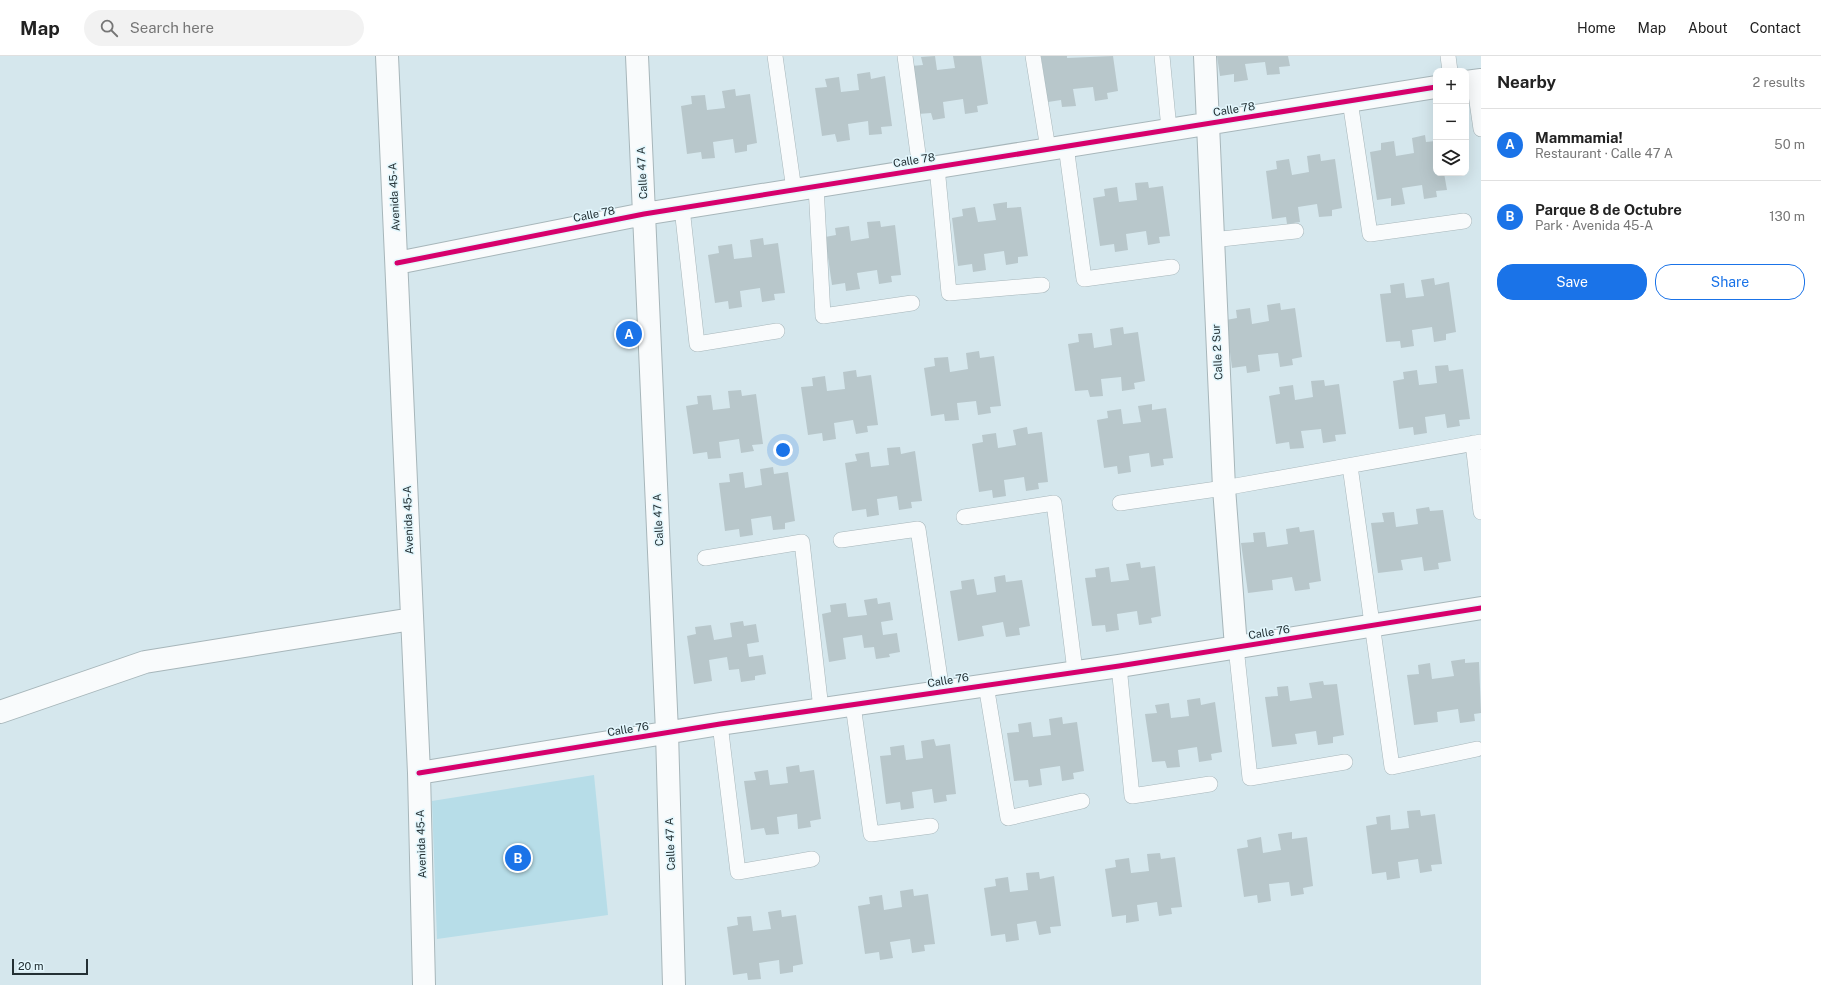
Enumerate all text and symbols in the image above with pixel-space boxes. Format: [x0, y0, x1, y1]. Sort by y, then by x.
search box [84, 10, 364, 46]
text: Map [20, 17, 60, 39]
icon: search [98, 17, 120, 39]
text: Search here [130, 19, 214, 36]
text: Home [1577, 20, 1616, 36]
text: Map [1638, 20, 1666, 36]
text: About [1688, 20, 1728, 36]
text: Contact [1750, 20, 1801, 36]
map controls [1433, 68, 1469, 176]
button: + [1433, 68, 1469, 104]
text: Nearby [1497, 72, 1556, 92]
text: 2 results [1753, 75, 1805, 90]
street label: Calle 78 [1212, 100, 1256, 118]
button: − [1433, 104, 1469, 140]
text: Mammamia! [1535, 129, 1623, 146]
text: A [1505, 137, 1515, 152]
text: 50 m [1774, 137, 1805, 152]
button: layers [1433, 140, 1469, 176]
street label: Calle 47 A [635, 146, 649, 200]
text: Restaurant · Calle 47 A [1535, 146, 1673, 161]
street label: Calle 78 [892, 151, 936, 169]
street label: Avenida 45-A [386, 162, 402, 232]
text: Parque 8 de Octubre [1535, 201, 1682, 218]
street label: Calle 78 [572, 204, 616, 224]
text: B [1506, 209, 1514, 224]
text: 130 m [1769, 209, 1805, 224]
text: Park · Avenida 45-A [1535, 218, 1653, 233]
button: Save [1497, 264, 1647, 300]
button: Share [1655, 264, 1805, 300]
pin: A [616, 319, 642, 349]
street label: Calle 2 Sur [1210, 324, 1224, 380]
your location [773, 440, 793, 460]
street label: Avenida 45-A [401, 485, 415, 555]
street label: Calle 47 A [651, 493, 665, 547]
street label: Calle 76 [1247, 623, 1291, 641]
street label: Calle 76 [926, 671, 970, 689]
street label: Calle 76 [606, 720, 650, 738]
street label: Avenida 45-A [414, 809, 428, 879]
street label: Calle 47 A [663, 817, 677, 871]
pin: B [505, 843, 531, 873]
scale bar [12, 957, 88, 976]
text: 20 m [18, 960, 43, 972]

